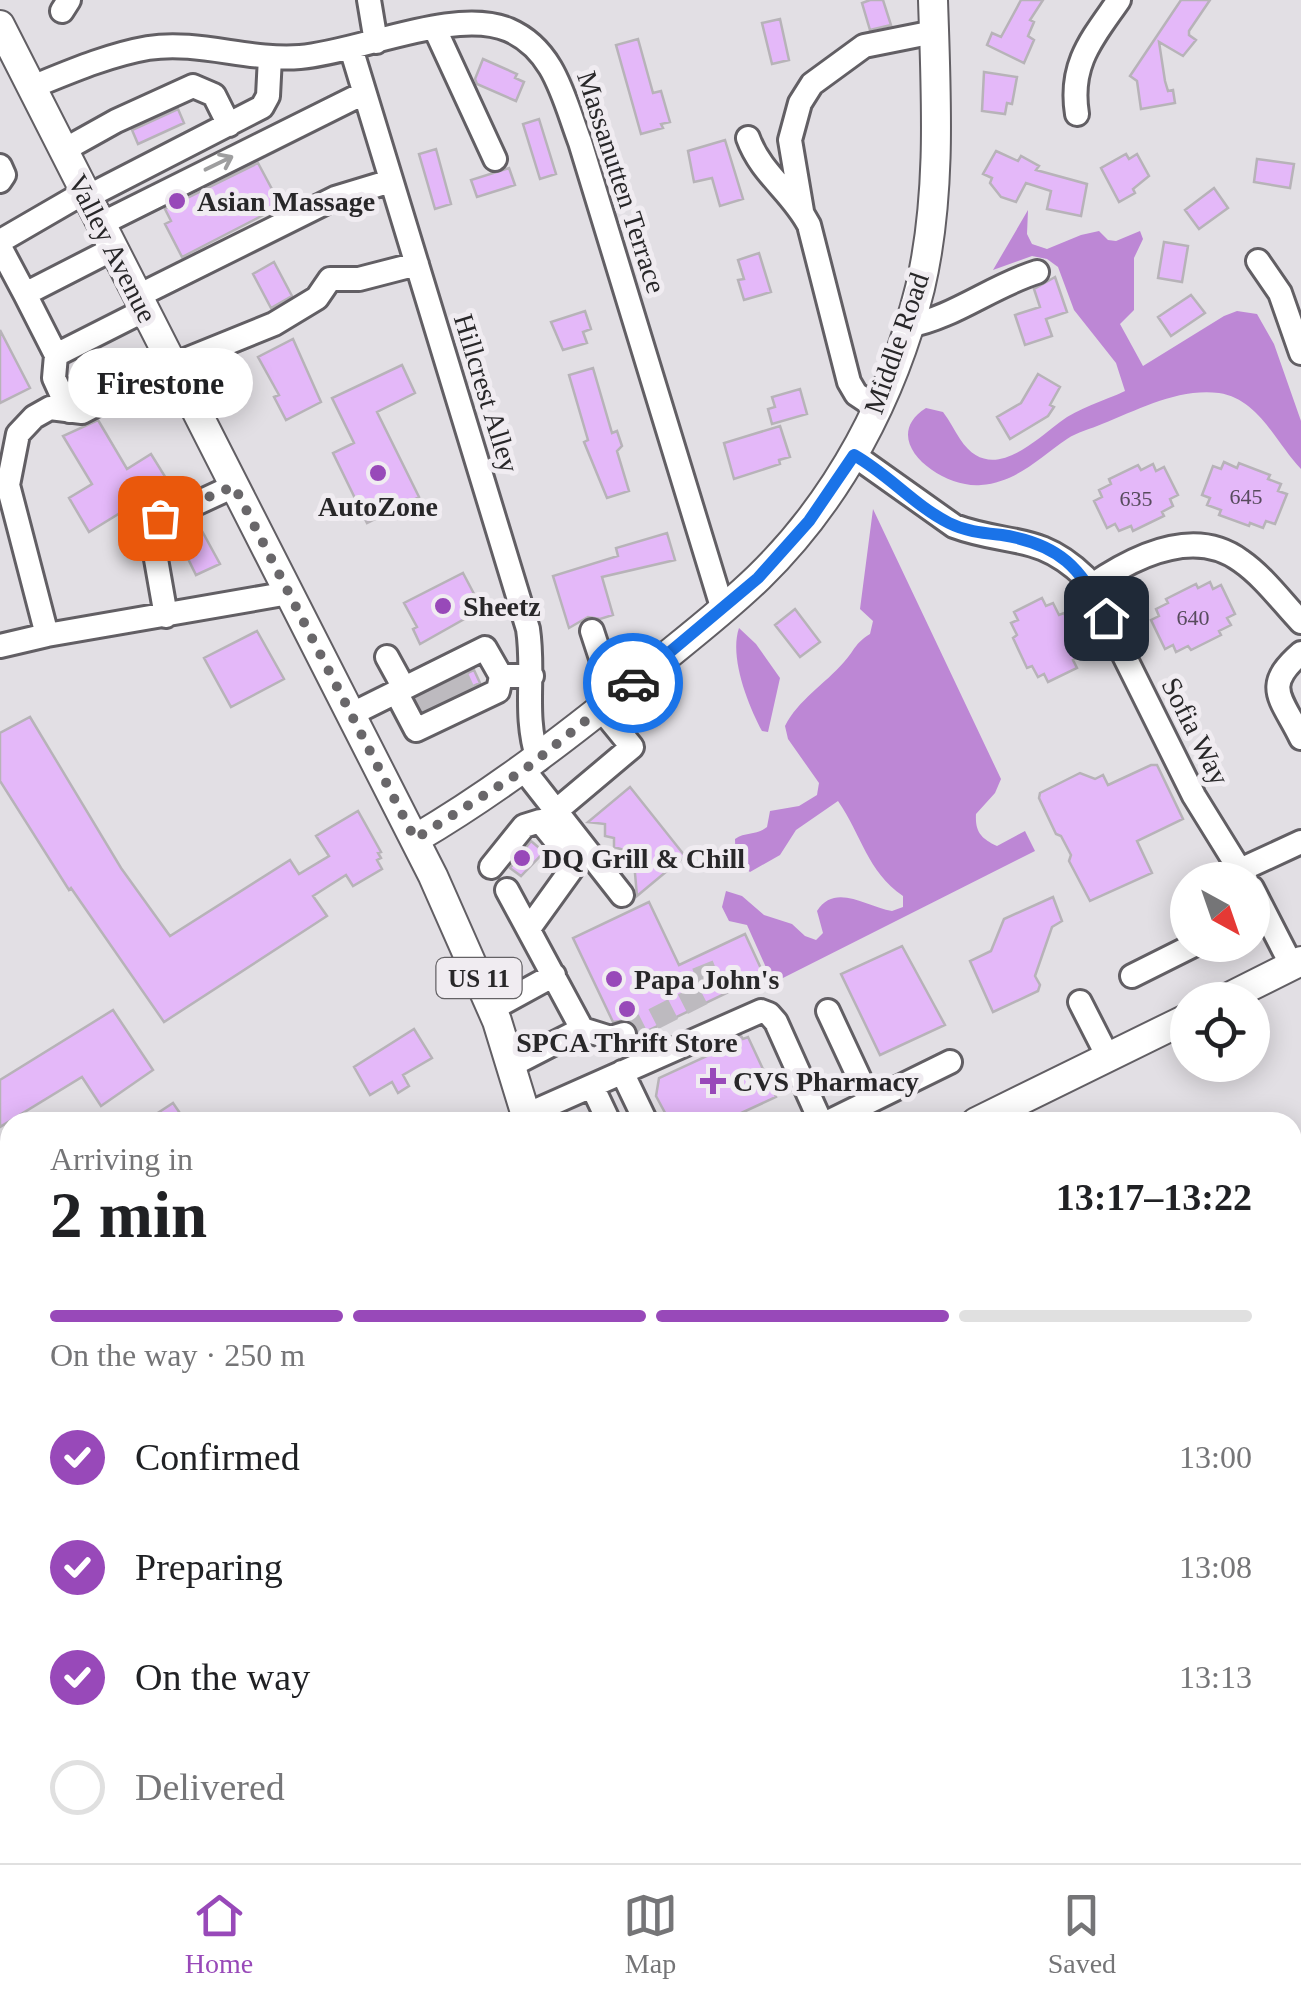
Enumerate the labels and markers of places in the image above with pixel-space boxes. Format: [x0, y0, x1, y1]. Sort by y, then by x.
place label: Asian Massage [197, 186, 375, 217]
marker: Asian Massage [166, 190, 188, 212]
callout: Firestone [68, 348, 252, 418]
marker: AutoZone [367, 462, 389, 484]
pin [118, 476, 203, 561]
place label: AutoZone [318, 491, 438, 522]
pin [1064, 576, 1149, 661]
place label: Sheetz [463, 591, 541, 622]
marker: Sheetz [432, 595, 454, 617]
place label: DQ Grill & Chill [542, 843, 745, 874]
marker: DQ Grill & Chill [511, 847, 533, 869]
place label: Papa John's [634, 964, 780, 995]
marker: Papa John's [603, 968, 625, 990]
marker: SPCA Thrift Store [616, 998, 638, 1020]
place label: SPCA Thrift Store [516, 1027, 738, 1058]
place label: CVS Pharmacy [733, 1066, 919, 1097]
marker: CVS Pharmacy [702, 1070, 724, 1092]

